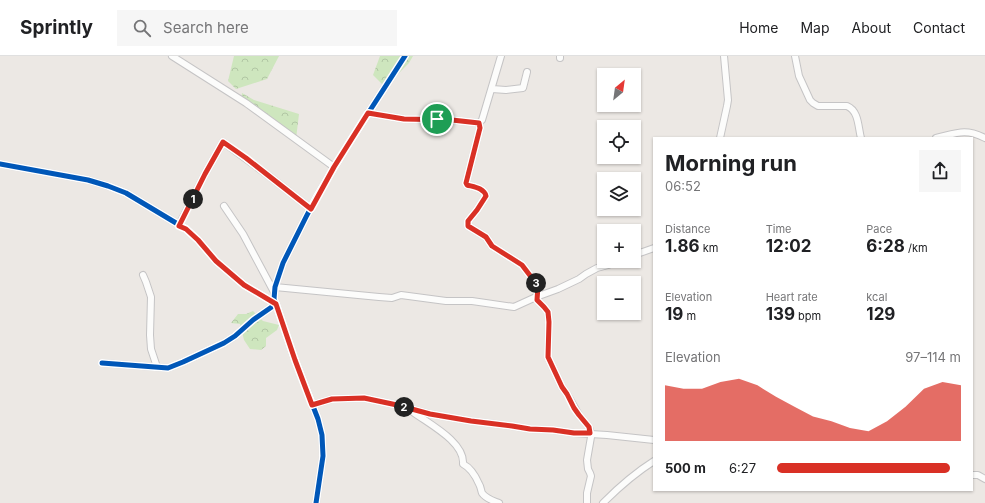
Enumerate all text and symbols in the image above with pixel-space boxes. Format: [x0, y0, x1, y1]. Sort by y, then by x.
search box [117, 10, 397, 46]
text: Sprintly [20, 16, 93, 39]
icon: search [131, 17, 153, 39]
text: Search here [163, 18, 249, 37]
text: Home [739, 19, 778, 36]
text: Map [800, 19, 830, 36]
text: About [852, 19, 891, 36]
text: Contact [913, 19, 965, 36]
north arrow [597, 68, 641, 112]
map controls [597, 68, 641, 320]
pin [420, 102, 454, 136]
icon: arrive [426, 108, 448, 130]
button: locate [597, 120, 641, 164]
text: Morning run [665, 150, 797, 176]
button: share [919, 150, 961, 192]
button: layers [597, 172, 641, 216]
text: 06:52 [665, 178, 701, 194]
pin: 1 [183, 189, 203, 209]
text: 1 [191, 192, 195, 206]
text: Distance [665, 222, 710, 236]
text: Time [766, 222, 791, 236]
text: Pace [866, 222, 892, 236]
button: + [597, 224, 641, 268]
text: 1.86 [665, 236, 700, 256]
text: 12:02 [766, 236, 812, 256]
text: 6:28 [866, 236, 905, 256]
text: km [700, 241, 718, 255]
text: /km [905, 241, 928, 255]
pin: 3 [526, 273, 546, 293]
text: 3 [532, 276, 540, 290]
button: − [597, 276, 641, 320]
text: Elevation [665, 290, 712, 304]
text: Heart rate [766, 290, 818, 304]
text: kcal [866, 290, 887, 304]
text: 19 [665, 304, 683, 324]
text: 139 [766, 304, 795, 324]
text: 129 [866, 304, 895, 324]
text: m [683, 309, 696, 323]
text: bpm [795, 309, 821, 323]
text: Elevation [665, 349, 721, 365]
text: 97–114 m [905, 349, 961, 365]
pin: 2 [394, 397, 414, 417]
text: 2 [401, 400, 407, 414]
text: 500 m [665, 460, 706, 476]
text: 6:27 [729, 460, 756, 476]

